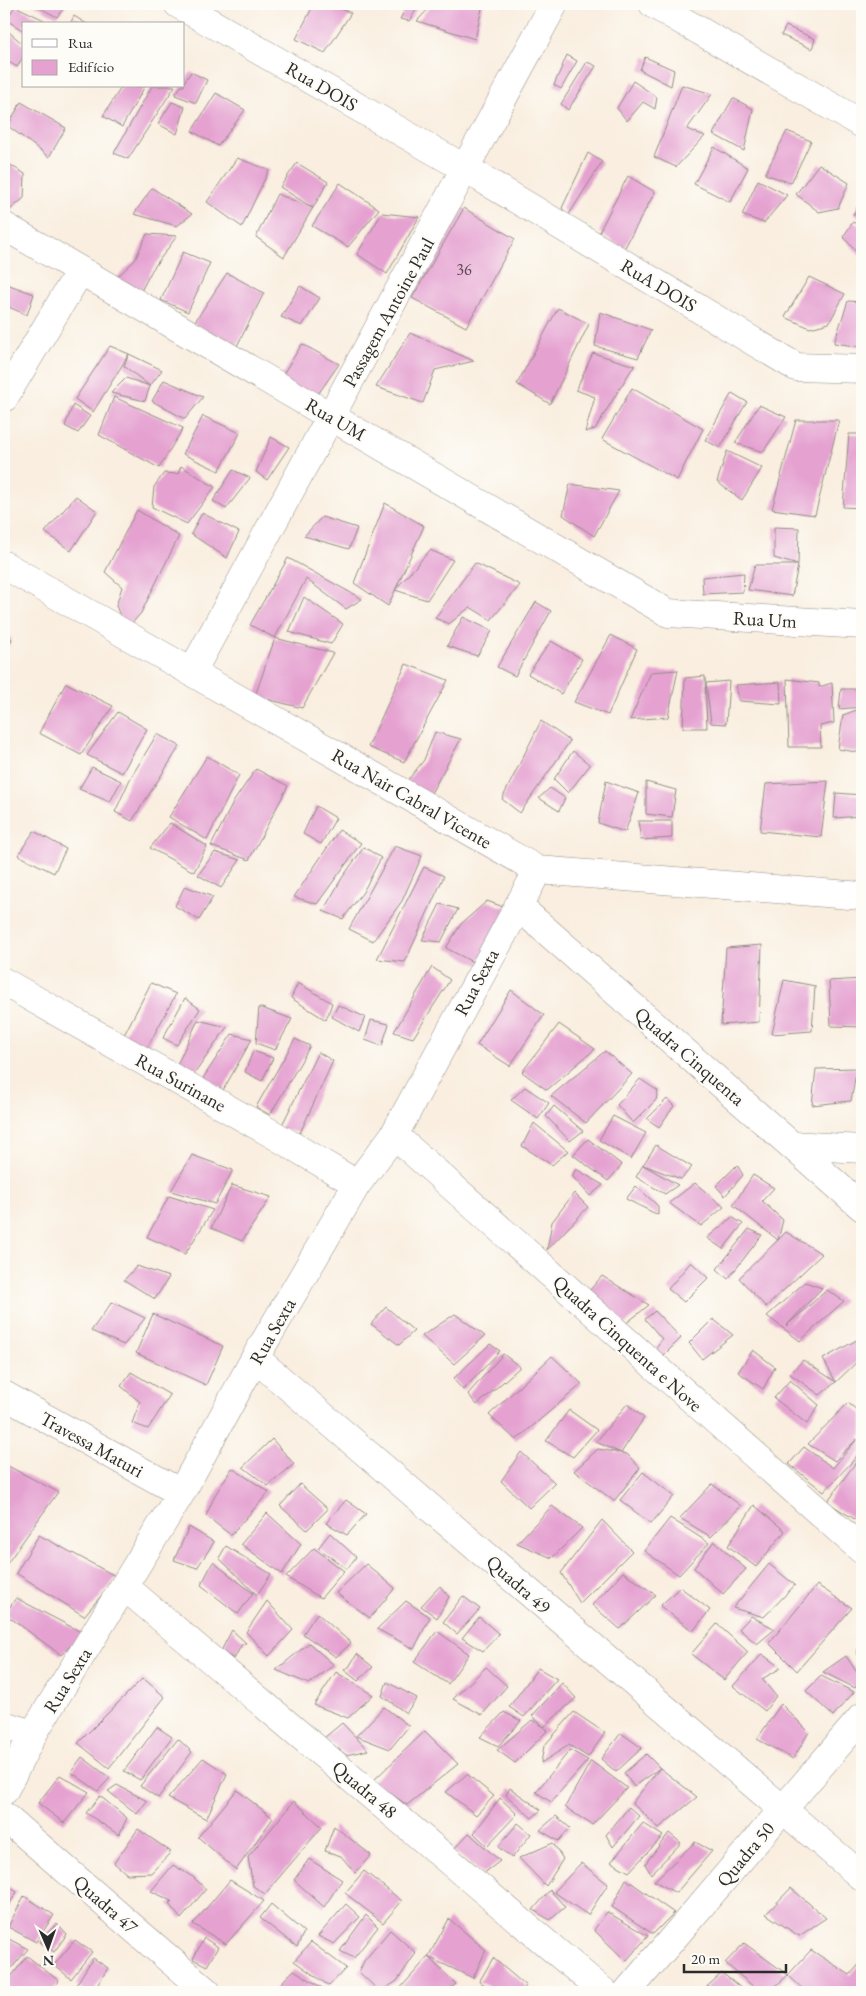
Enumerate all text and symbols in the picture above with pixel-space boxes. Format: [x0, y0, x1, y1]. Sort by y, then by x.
legend [22, 22, 185, 88]
text: Rua [68, 33, 93, 52]
street label: Rua DOIS [281, 56, 362, 117]
text: Edifício [68, 57, 114, 76]
street label: Passagem Antoine Paul [337, 233, 440, 391]
street label: RuA DOIS [616, 253, 702, 318]
house number: 36 [456, 259, 472, 280]
street label: Rua UM [301, 392, 371, 447]
street label: Rua Um [732, 605, 798, 634]
street label: Rua Nair Cabral Vicente [327, 742, 496, 854]
street label: Rua Sexta [448, 944, 505, 1020]
street label: Quadra Cinquenta [629, 1002, 750, 1112]
street label: Rua Surinane [131, 1047, 230, 1118]
street label: Quadra Cinquenta e Nove [548, 1270, 708, 1417]
street label: Rua Sexta [243, 1293, 302, 1369]
street label: Travessa Maturi [36, 1406, 148, 1483]
street label: Quadra 49 [481, 1549, 556, 1619]
street label: Rua Sexta [38, 1642, 97, 1718]
street label: Quadra 48 [327, 1755, 402, 1824]
street label: Quadra 50 [711, 1817, 780, 1892]
street label: Quadra 47 [68, 1869, 144, 1940]
north arrow [22, 1924, 72, 1974]
scale bar [684, 1941, 786, 1973]
text: 20 m [691, 1949, 720, 1968]
text: N [42, 1952, 54, 1970]

